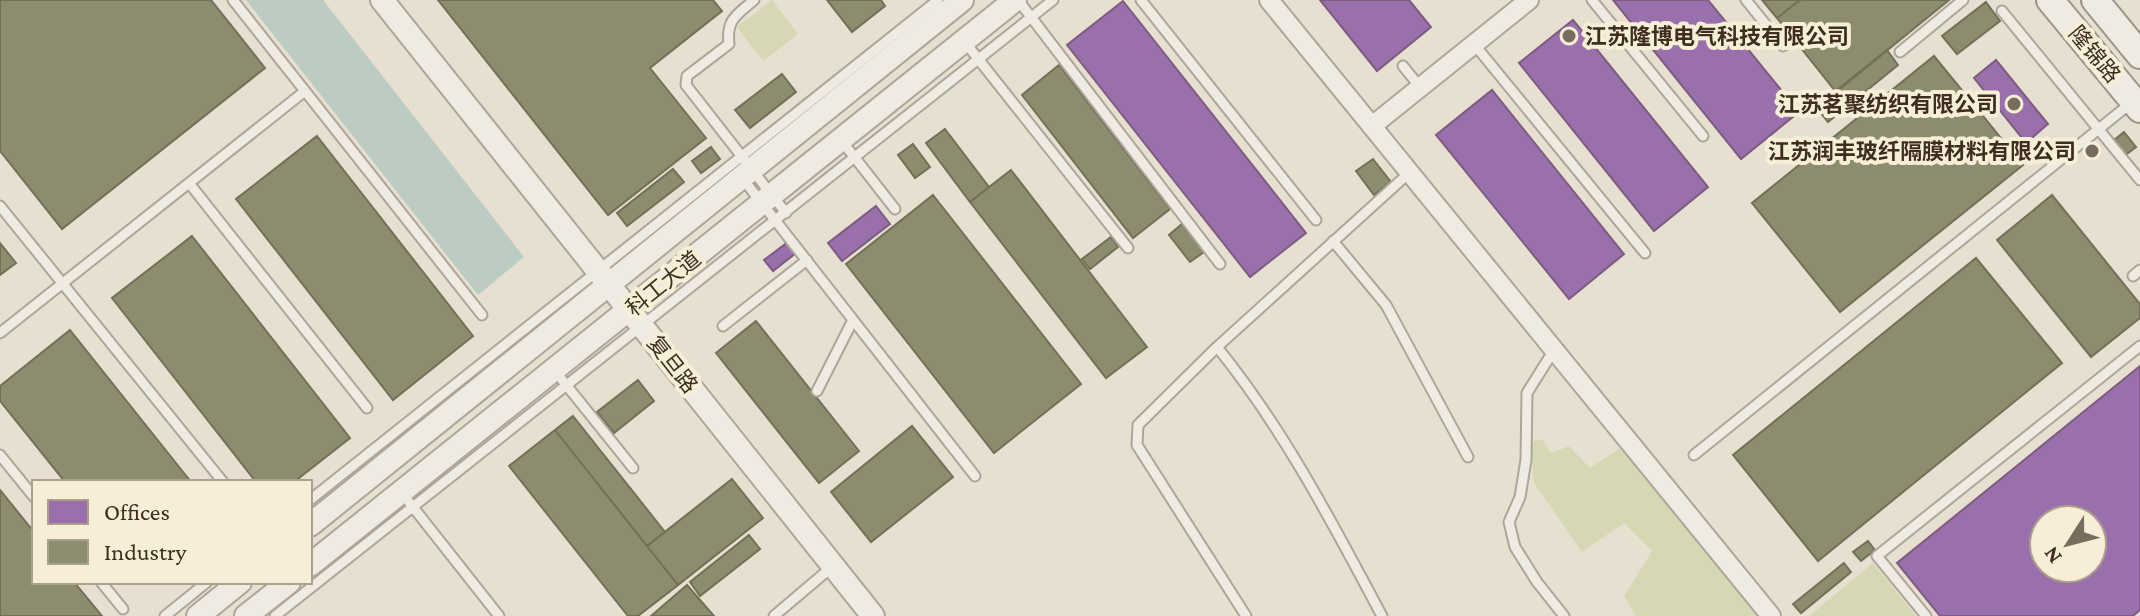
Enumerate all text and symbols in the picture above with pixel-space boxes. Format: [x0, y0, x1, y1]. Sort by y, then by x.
street label: 隆锦路 [2064, 21, 2125, 88]
place label: 江苏隆博电气科技有限公司 [1585, 24, 1849, 49]
marker: 江苏隆博电气科技有限公司 [1560, 27, 1578, 45]
place label: 江苏茗聚纺织有限公司 [1778, 92, 1998, 117]
marker: 江苏茗聚纺织有限公司 [2005, 95, 2023, 113]
place label: 江苏润丰玻纤隔膜材料有限公司 [1768, 139, 2076, 164]
marker: 江苏润丰玻纤隔膜材料有限公司 [2083, 142, 2101, 160]
street label: 科工大道 [621, 246, 705, 321]
street label: 复旦路 [642, 331, 703, 398]
legend [32, 480, 312, 584]
text: Offices [104, 498, 170, 525]
north arrow [2028, 504, 2108, 584]
text: Industry [104, 538, 187, 565]
text: N [2038, 542, 2067, 569]

